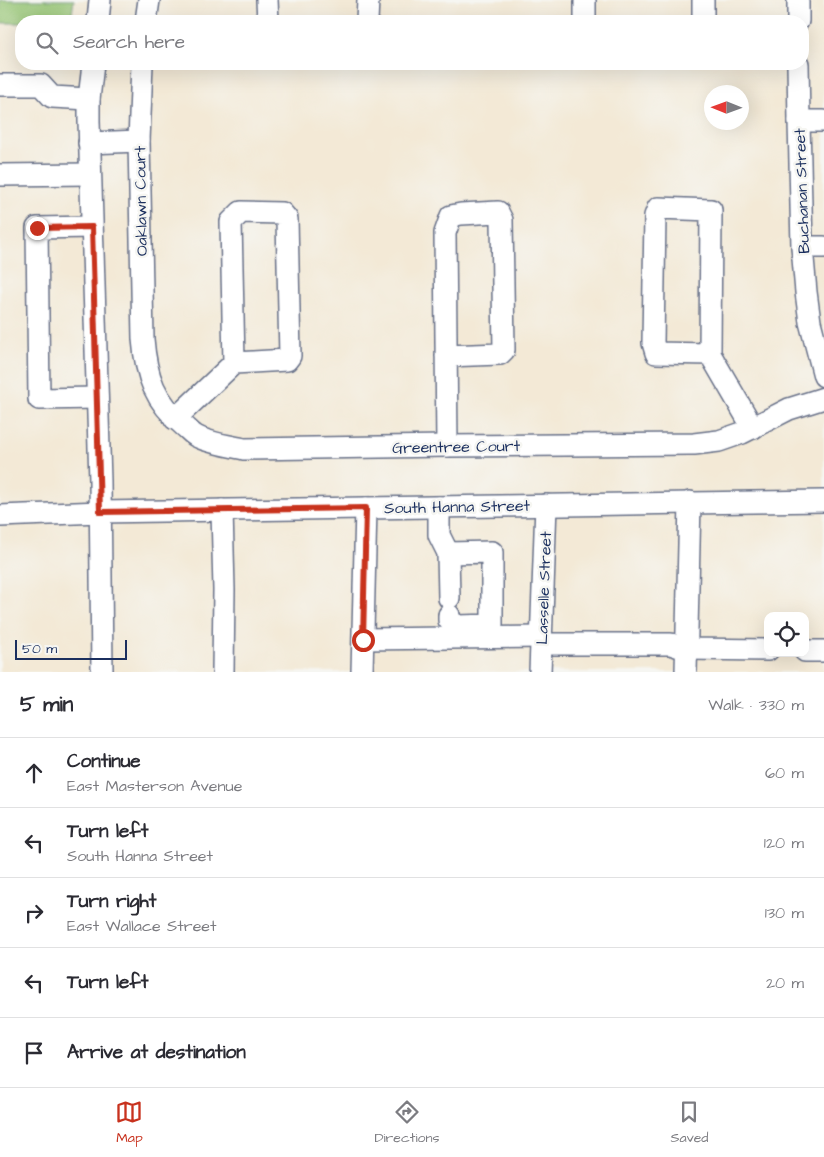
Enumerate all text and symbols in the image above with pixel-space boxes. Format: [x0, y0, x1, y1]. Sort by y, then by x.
search box [15, 15, 809, 70]
icon: search [33, 29, 61, 57]
text: Search here [73, 29, 185, 56]
north arrow [704, 85, 749, 130]
street label: Buchanan Street [789, 127, 815, 254]
street label: Oaklawn Court [129, 145, 153, 256]
route end [26, 217, 49, 240]
street label: Greentree Court [392, 435, 521, 459]
street label: South Hanna Street [384, 495, 531, 519]
street label: Lasselle Street [531, 530, 557, 645]
map controls [764, 612, 809, 657]
button: locate [764, 612, 809, 657]
route start [352, 629, 375, 652]
scale bar [15, 637, 128, 660]
text: 50 m [22, 639, 57, 659]
text: 5 min [20, 690, 73, 719]
text: Walk · 330 m [708, 694, 804, 716]
text: Continue [67, 748, 141, 775]
icon: ahead [20, 759, 48, 787]
text: 60 m [765, 762, 804, 784]
text: East Masterson Avenue [67, 775, 242, 797]
text: Turn left [67, 818, 148, 845]
icon: left [20, 829, 48, 857]
text: 120 m [764, 832, 804, 854]
text: South Hanna Street [67, 845, 213, 867]
text: Turn right [67, 888, 156, 915]
icon: right [20, 899, 48, 927]
text: 130 m [765, 902, 804, 924]
text: East Wallace Street [67, 915, 216, 937]
icon: left [20, 969, 48, 997]
text: Turn left [67, 969, 148, 996]
text: 20 m [766, 972, 804, 994]
icon: arrive [20, 1039, 48, 1067]
text: Arrive at destination [67, 1039, 246, 1066]
tab: Map [115, 1098, 143, 1148]
tab: Directions [374, 1098, 439, 1148]
tab: Saved [670, 1098, 709, 1148]

